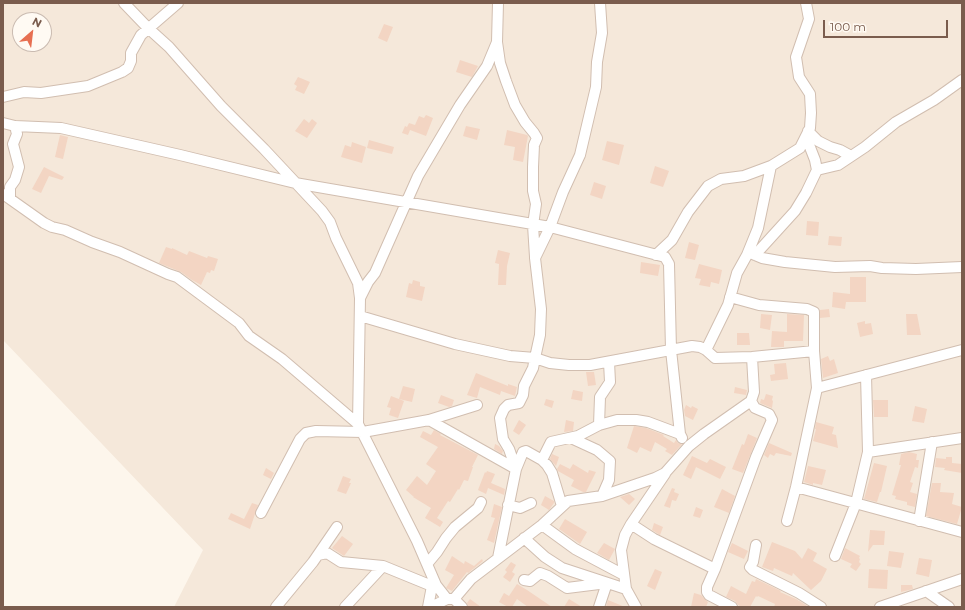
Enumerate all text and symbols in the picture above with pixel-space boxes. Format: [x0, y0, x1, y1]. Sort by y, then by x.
north arrow [12, 12, 52, 52]
scale bar [825, 12, 950, 38]
text: N [30, 14, 44, 31]
text: 100 m [830, 19, 866, 34]

